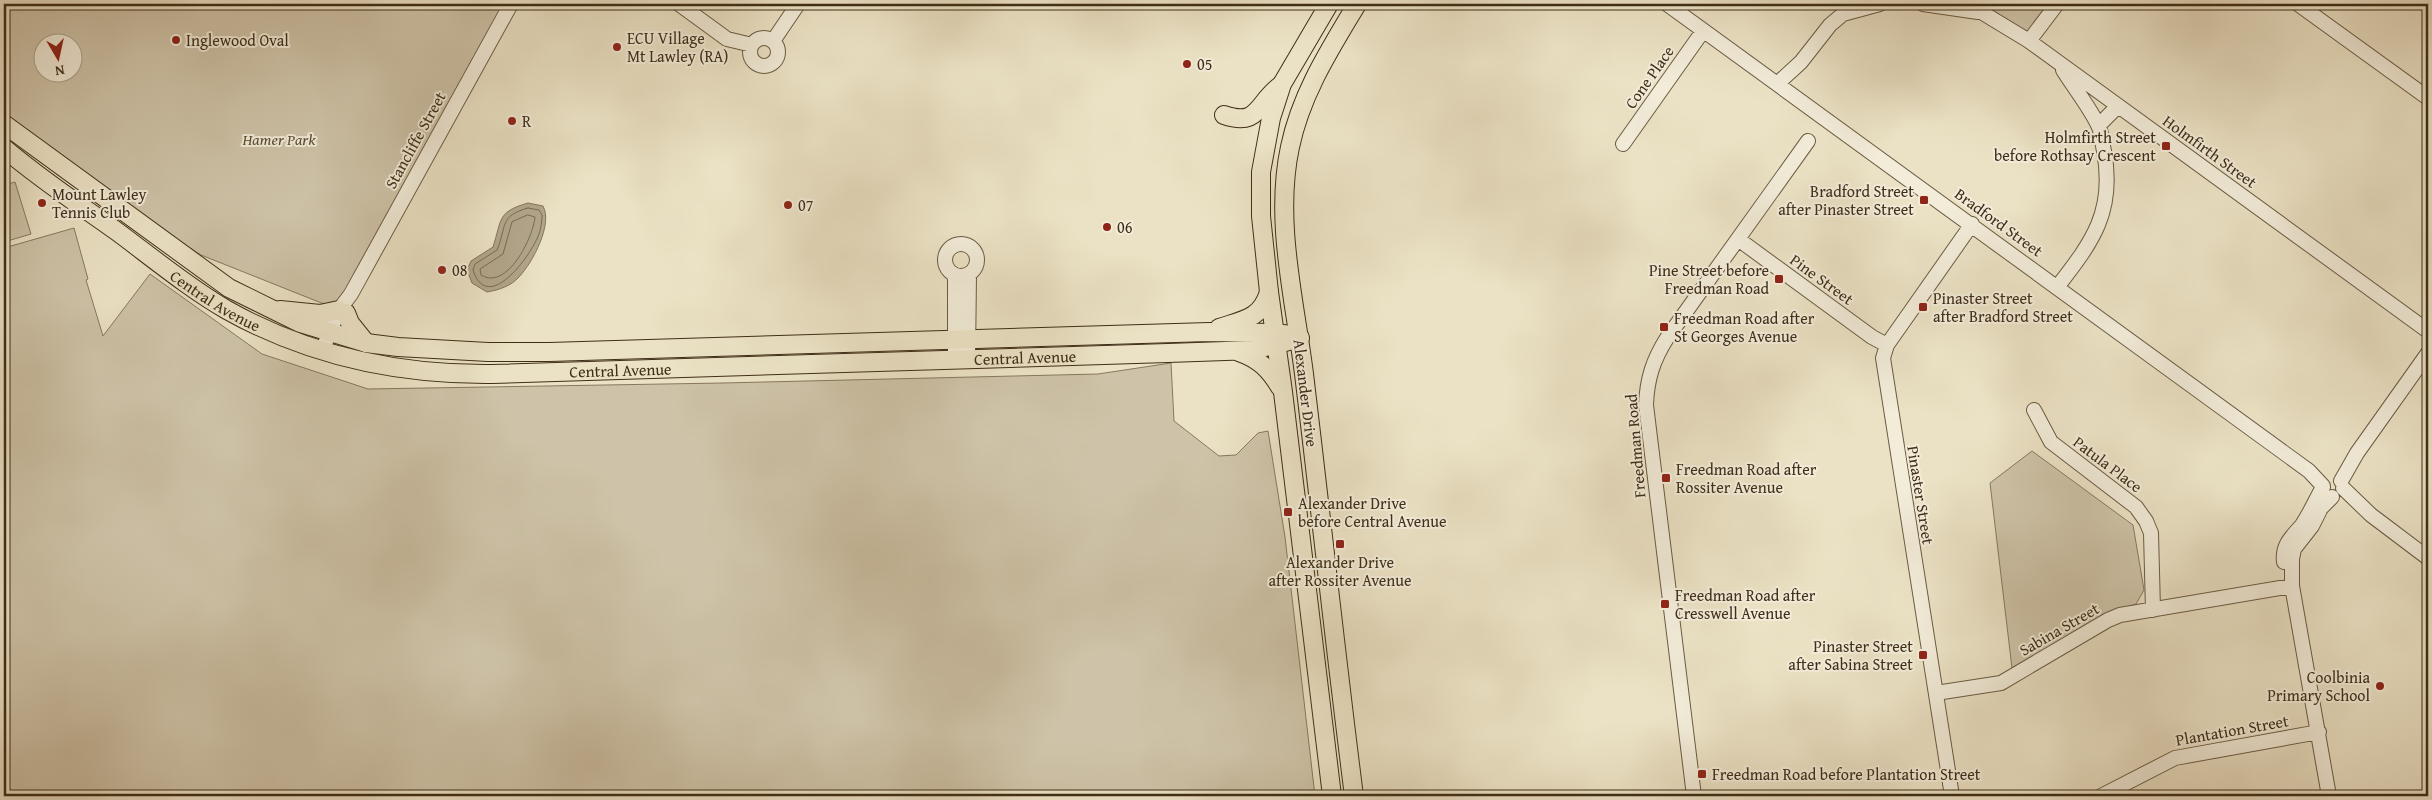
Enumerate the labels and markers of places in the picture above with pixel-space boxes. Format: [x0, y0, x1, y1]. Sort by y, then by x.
place label: ECU Village Mt Lawley (RA) [627, 26, 728, 68]
place label: Inglewood Oval [186, 28, 289, 52]
marker: Inglewood Oval [170, 34, 182, 46]
marker: ECU Village Mt Lawley (RA) [611, 41, 623, 53]
place label: 05 [1197, 52, 1212, 76]
marker: 05 [1181, 58, 1193, 70]
place label: R [522, 109, 532, 133]
marker: R [506, 115, 518, 127]
place label: Holmfirth Street before Rothsay Crescent [1994, 125, 2156, 167]
marker: Holmfirth Street before Rothsay Crescent [2160, 140, 2172, 152]
place label: Bradford Street after Pinaster Street [1778, 179, 1914, 221]
place label: Mount Lawley Tennis Club [52, 182, 147, 224]
place label: 07 [798, 193, 814, 217]
marker: Bradford Street after Pinaster Street [1918, 194, 1930, 206]
marker: Mount Lawley Tennis Club [36, 197, 48, 209]
marker: 07 [782, 199, 794, 211]
place label: 06 [1117, 215, 1133, 239]
marker: 06 [1101, 221, 1113, 233]
place label: 08 [452, 258, 468, 282]
place label: Pine Street before Freedman Road [1649, 258, 1769, 300]
marker: 08 [436, 264, 448, 276]
marker: Pine Street before Freedman Road [1773, 273, 1785, 285]
place label: Pinaster Street after Bradford Street [1933, 286, 2073, 328]
marker: Pinaster Street after Bradford Street [1917, 301, 1929, 313]
place label: Freedman Road after St Georges Avenue [1674, 306, 1815, 348]
marker: Freedman Road after St Georges Avenue [1658, 321, 1670, 333]
place label: Freedman Road after Rossiter Avenue [1676, 457, 1817, 499]
marker: Freedman Road after Rossiter Avenue [1660, 472, 1672, 484]
place label: Alexander Drive before Central Avenue [1298, 491, 1446, 533]
marker: Alexander Drive before Central Avenue [1282, 506, 1294, 518]
marker: Alexander Drive after Rossiter Avenue [1334, 538, 1346, 550]
place label: Alexander Drive after Rossiter Avenue [1269, 550, 1411, 592]
place label: Freedman Road after Cresswell Avenue [1675, 583, 1816, 625]
marker: Freedman Road after Cresswell Avenue [1659, 598, 1671, 610]
place label: Pinaster Street after Sabina Street [1788, 634, 1913, 676]
marker: Pinaster Street after Sabina Street [1917, 649, 1929, 661]
place label: Coolbinia Primary School [2267, 665, 2371, 707]
marker: Coolbinia Primary School [2374, 680, 2386, 692]
place label: Freedman Road before Plantation Street [1712, 762, 1981, 786]
marker: Freedman Road before Plantation Street [1696, 768, 1708, 780]

